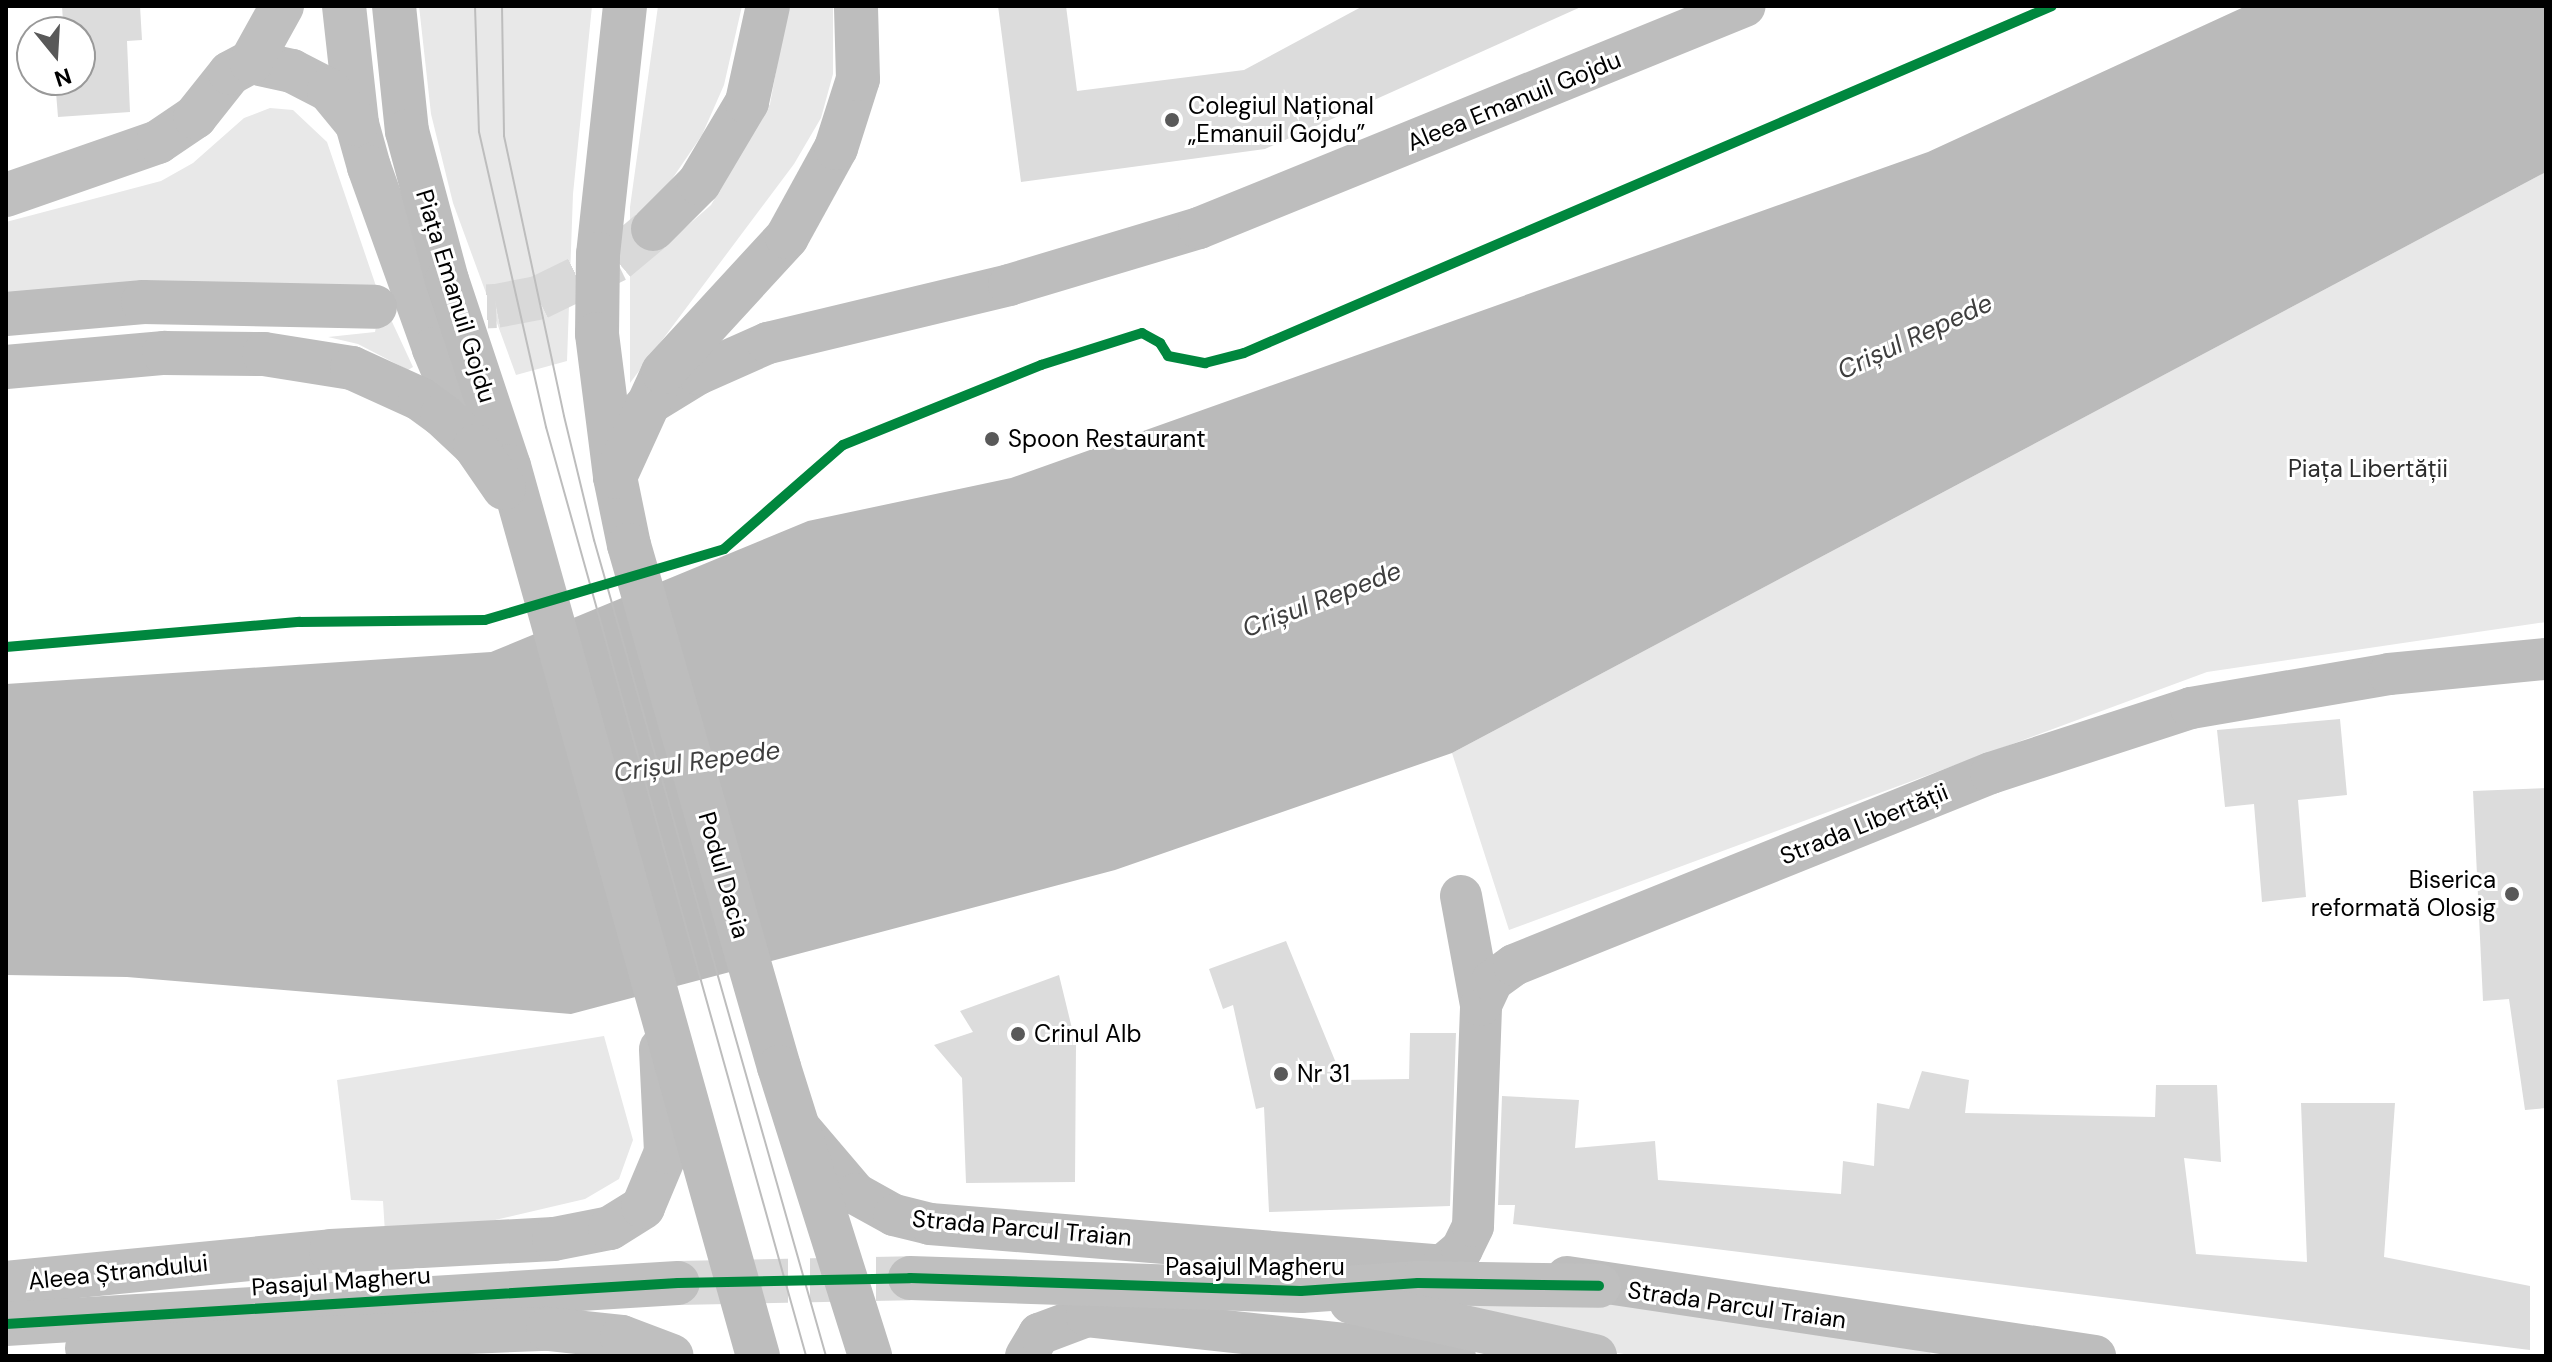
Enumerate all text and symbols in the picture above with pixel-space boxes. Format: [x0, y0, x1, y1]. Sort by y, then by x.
north arrow [16, 16, 96, 96]
street label: Aleea Emanuil Gojdu [1403, 45, 1625, 157]
text: N [51, 61, 75, 94]
place label: Colegiul Național „Emanuil Gojdu” [1188, 92, 1374, 148]
marker: Colegiul Național „Emanuil Gojdu” [1163, 111, 1181, 129]
street label: Piața Emanuil Gojdu [410, 186, 502, 406]
water label: Crișul Repede [1832, 287, 1998, 387]
place label: Spoon Restaurant [1008, 425, 1206, 453]
marker: Spoon Restaurant [983, 430, 1001, 448]
park label: Piața Libertății [2288, 455, 2448, 483]
water label: Crișul Repede [1238, 555, 1406, 645]
water label: Crișul Repede [612, 735, 782, 789]
street label: Strada Libertății [1776, 777, 1952, 871]
street label: Podul Dacia [692, 808, 756, 942]
place label: Biserica reformată Olosig [2311, 866, 2496, 922]
marker: Biserica reformată Olosig [2503, 885, 2521, 903]
place label: Crinul Alb [1034, 1020, 1141, 1048]
marker: Crinul Alb [1009, 1025, 1027, 1043]
place label: Nr 31 [1297, 1060, 1350, 1088]
marker: Nr 31 [1272, 1065, 1290, 1083]
street label: Strada Parcul Traian [911, 1204, 1133, 1252]
street label: Aleea Ștrandului [27, 1248, 209, 1296]
street label: Pasajul Magheru [1165, 1253, 1345, 1281]
street label: Pasajul Magheru [250, 1260, 432, 1302]
street label: Strada Parcul Traian [1626, 1275, 1848, 1335]

